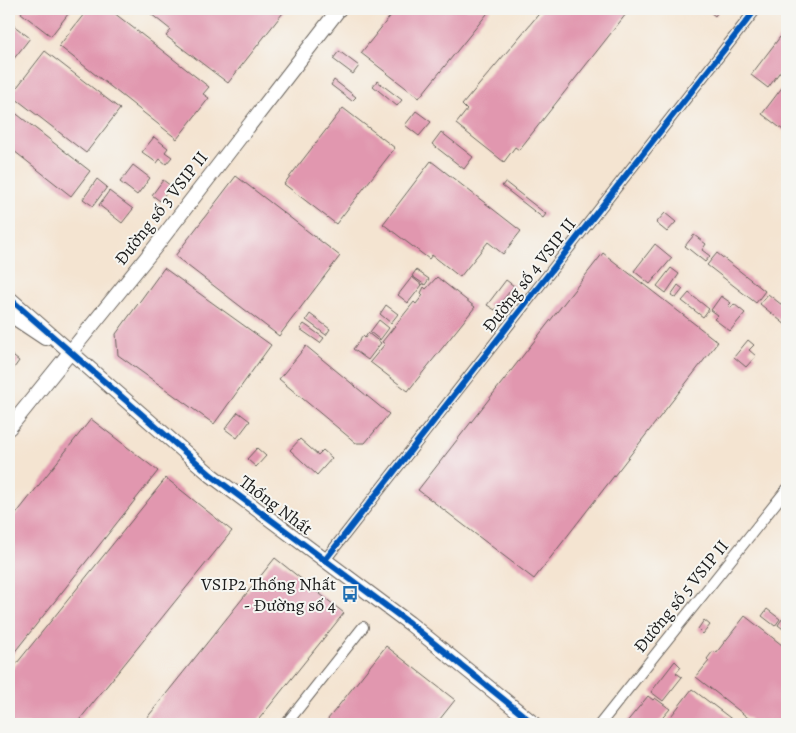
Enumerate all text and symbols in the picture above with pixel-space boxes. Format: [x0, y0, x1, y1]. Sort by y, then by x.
street label: Đường số 3 VSIP II [109, 146, 213, 270]
street label: Đường số 4 VSIP II [477, 213, 581, 337]
street label: Thống Nhất [234, 470, 318, 541]
street label: Đường số 5 VSIP II [628, 535, 734, 657]
place label: VSIP2 Thống Nhất - Đường số 4 [200, 572, 336, 617]
bus stop icon: VSIP2 Thống Nhất - Đường số 4 [340, 584, 360, 604]

